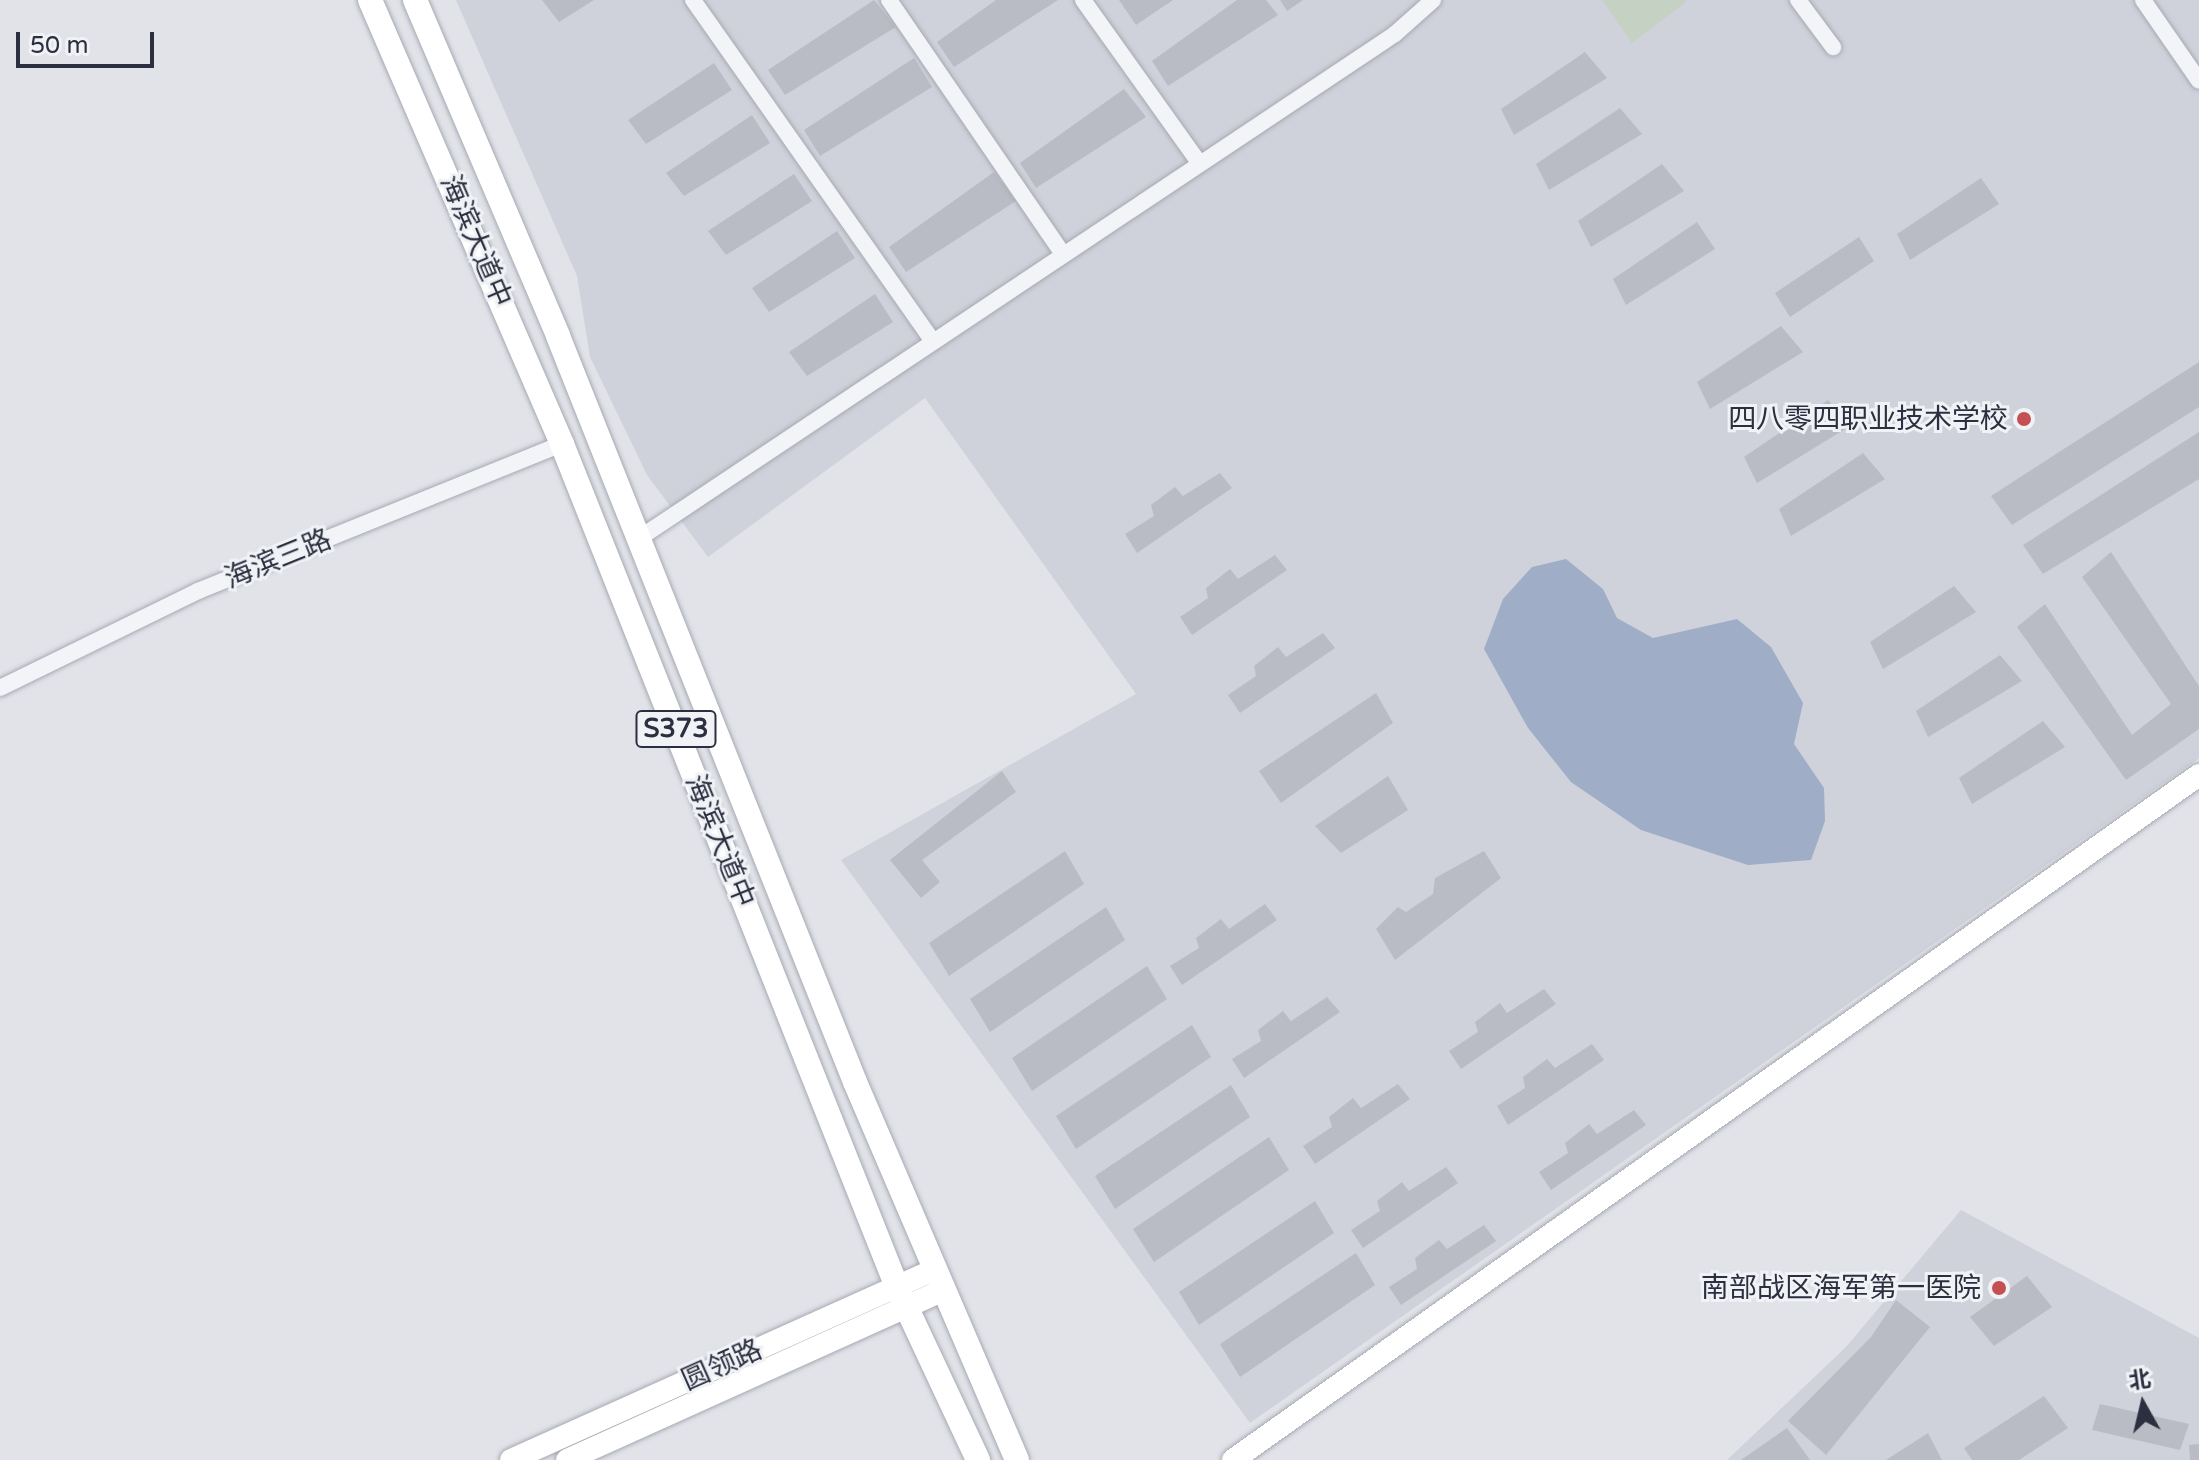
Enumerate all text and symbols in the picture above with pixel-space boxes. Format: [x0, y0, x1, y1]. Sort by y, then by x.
scale bar [20, 16, 158, 66]
text: 50 m [30, 31, 88, 60]
street label: 海滨大道中 [433, 170, 519, 312]
place label: 四八零四职业技术学校 [1728, 402, 2008, 436]
marker: 四八零四职业技术学校 [2015, 410, 2033, 428]
street label: 海滨三路 [220, 522, 336, 596]
road number: S373 [634, 707, 718, 751]
street label: 海滨大道中 [678, 770, 762, 912]
place label: 南部战区海军第一医院 [1701, 1271, 1981, 1305]
marker: 南部战区海军第一医院 [1988, 1277, 2010, 1299]
street label: 圆领路 [677, 1333, 767, 1397]
north arrow [2103, 1364, 2183, 1444]
text: 北 [2127, 1366, 2152, 1395]

